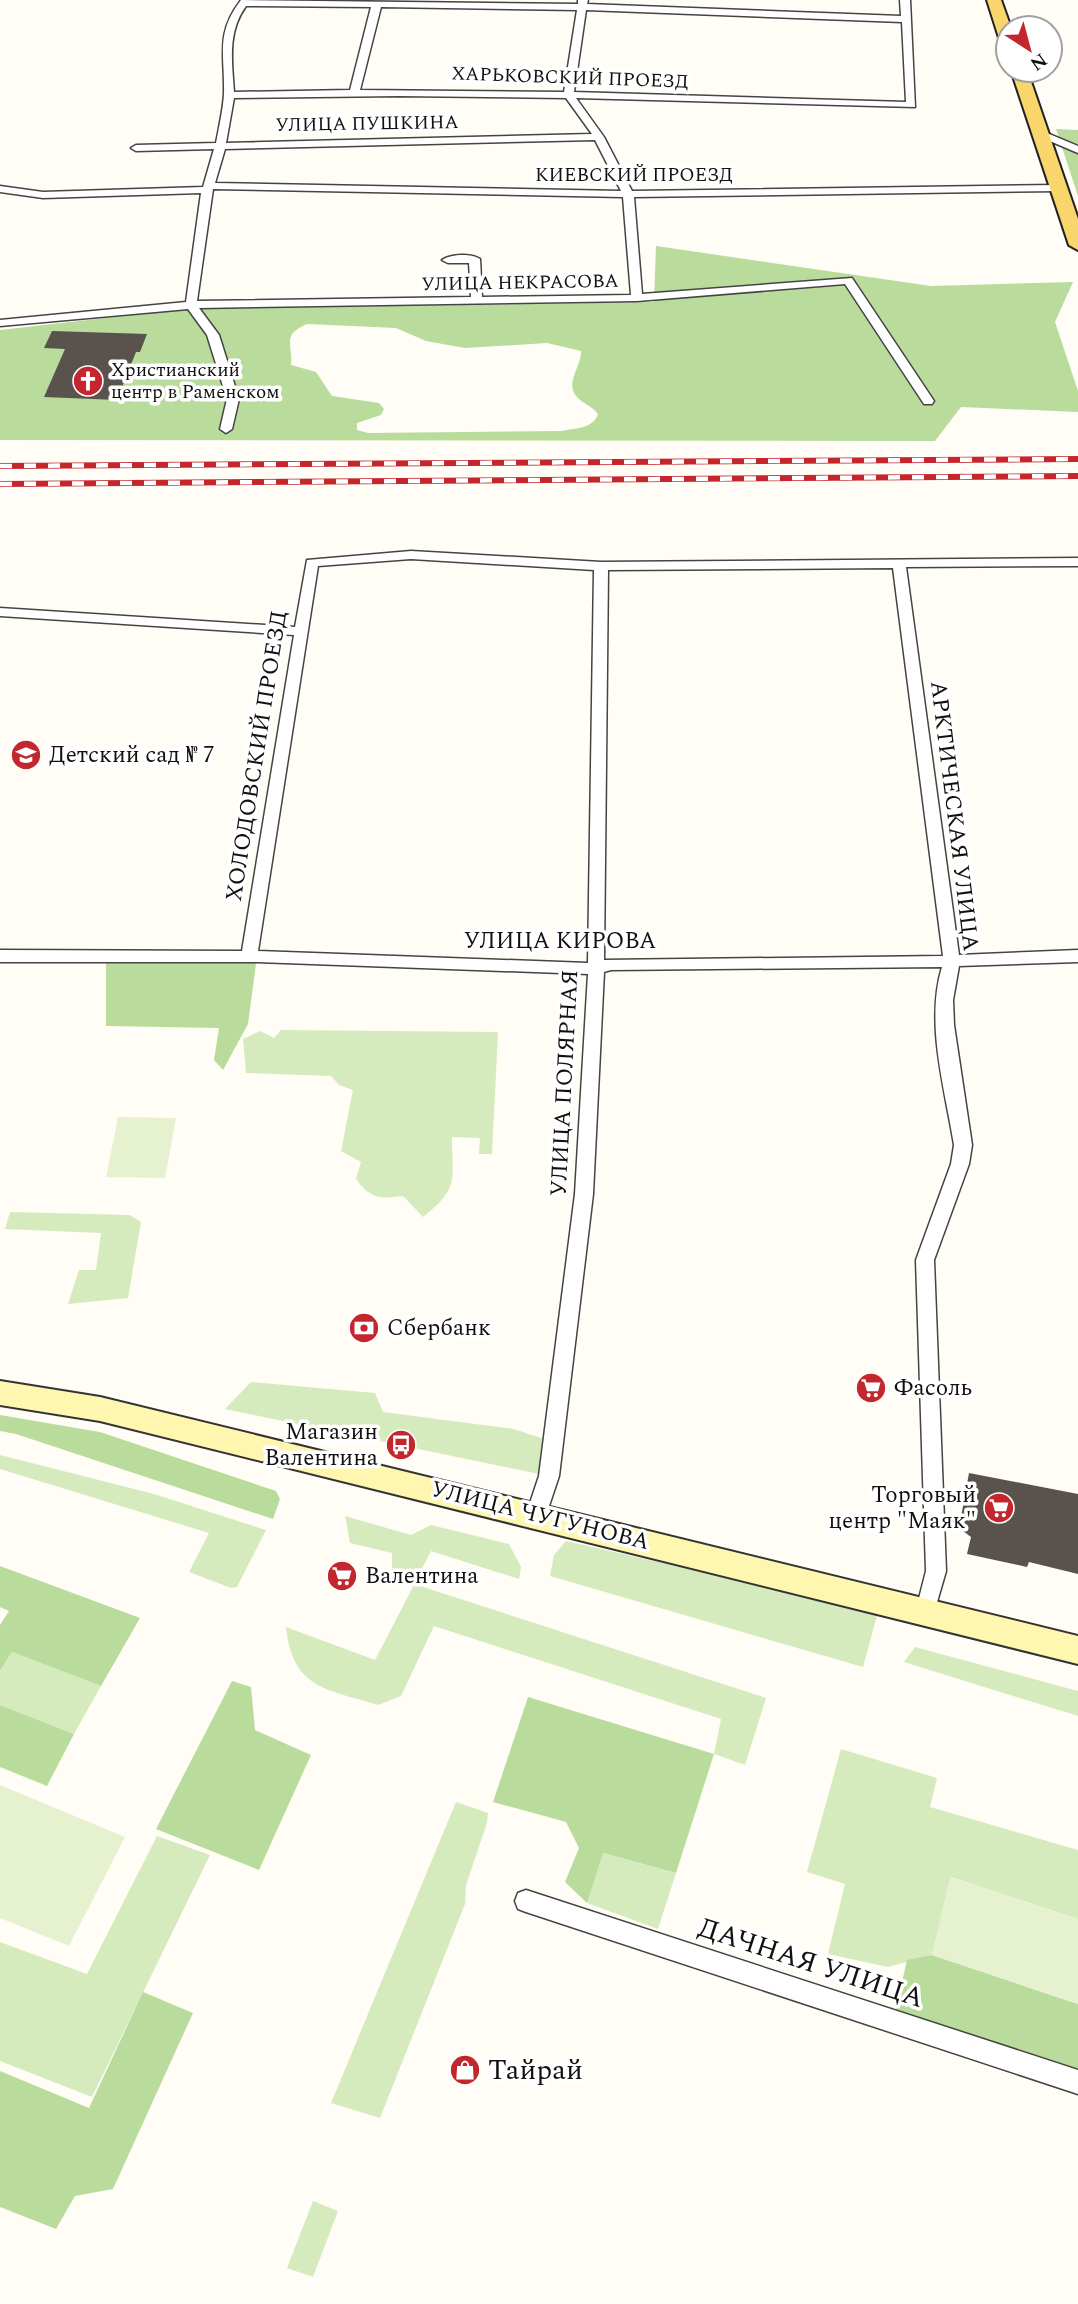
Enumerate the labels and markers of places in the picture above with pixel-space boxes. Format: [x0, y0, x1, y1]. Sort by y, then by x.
place label: Христианский центр в Раменском [111, 356, 280, 407]
church icon: Христианский центр в Раменском [71, 364, 105, 398]
school or university icon: Детский сад № 7 [9, 738, 43, 772]
place label: Детский сад № 7 [49, 738, 215, 773]
bank icon: Сбербанк [347, 1311, 381, 1345]
place label: Сбербанк [387, 1311, 491, 1346]
supermarket icon: Фасоль [854, 1371, 888, 1405]
place label: Фасоль [894, 1371, 972, 1406]
place label: Магазин Валентина [264, 1415, 378, 1476]
bus stop icon: Магазин Валентина [384, 1428, 418, 1462]
place label: Торговый центр "Маяк" [829, 1478, 976, 1539]
supermarket icon: Торговый центр "Маяк" [982, 1491, 1016, 1525]
supermarket icon: Валентина [325, 1559, 359, 1593]
place label: Валентина [365, 1559, 479, 1594]
place label: Тайрай [488, 2049, 583, 2092]
shop icon: Тайрай [448, 2053, 482, 2087]

